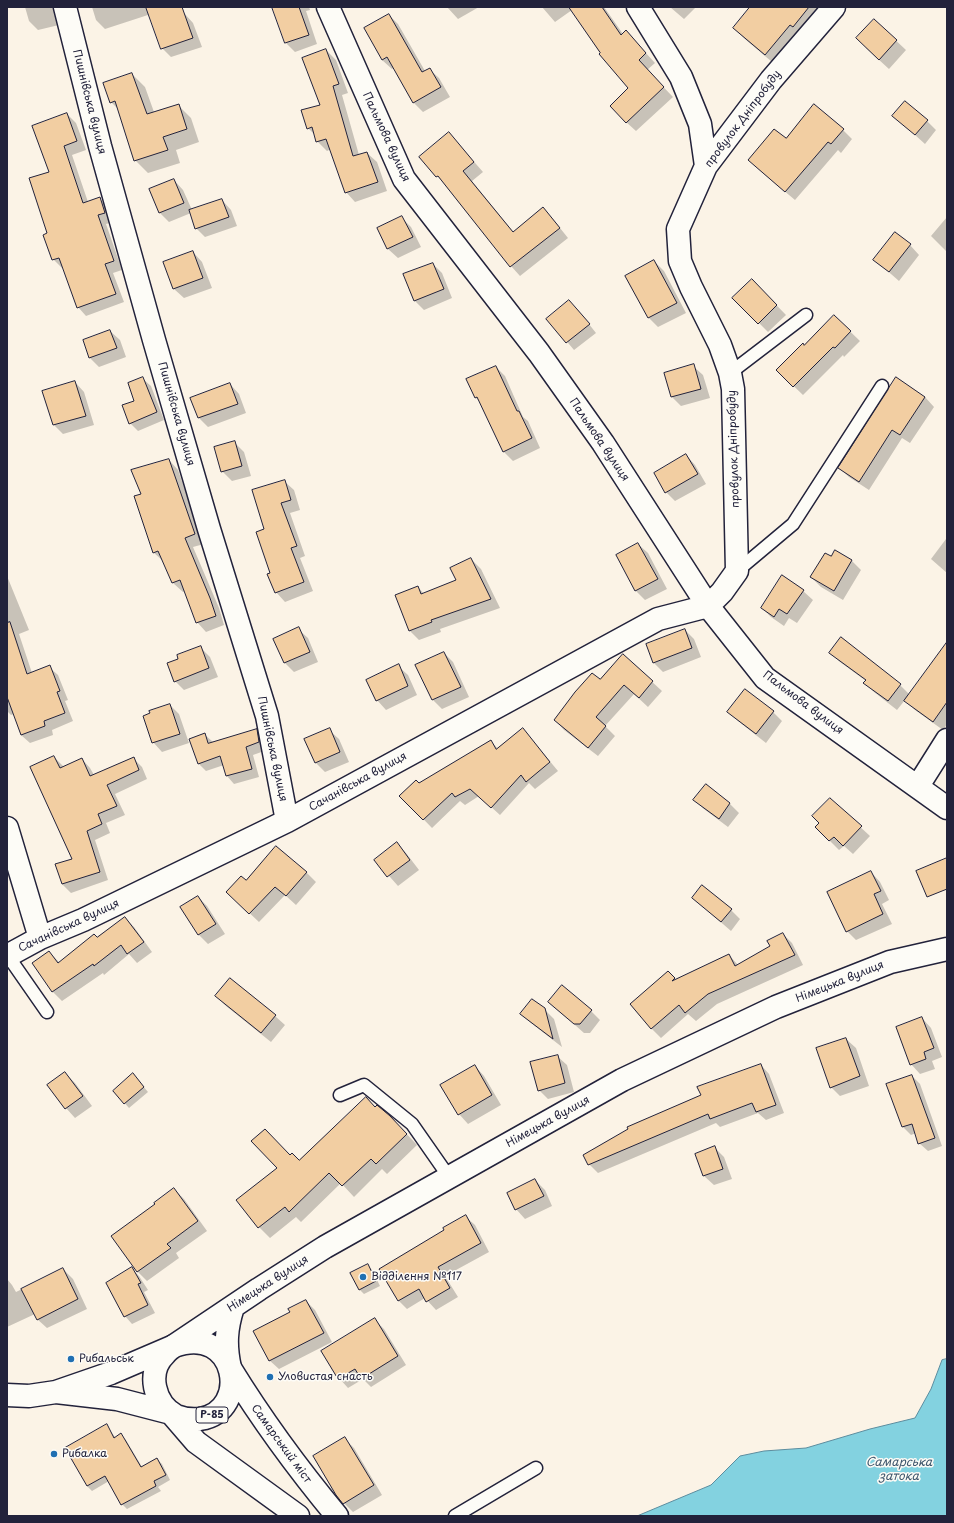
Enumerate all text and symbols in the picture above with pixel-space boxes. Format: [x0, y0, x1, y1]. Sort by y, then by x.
street label: Пишнівська вулиця [70, 48, 108, 156]
street label: провулок Дніпробуду [702, 68, 784, 170]
street label: Пальмова вулиця [359, 90, 413, 184]
street label: Пишнівська вулиця [155, 361, 197, 467]
street label: провулок Дніпробуду [725, 390, 743, 508]
street label: Пальмова вулиця [566, 396, 632, 484]
street label: Пальмова вулиця [760, 668, 846, 738]
street label: Пишнівська вулиця [254, 695, 290, 803]
street label: Сачанівська вулиця [307, 750, 409, 814]
street label: Сачанівська вулиця [17, 897, 121, 955]
street label: Німецька вулиця [794, 958, 886, 1006]
street label: Німецька вулиця [504, 1093, 592, 1151]
street label: Німецька вулиця [225, 1253, 311, 1315]
place label: Відділення №117 [371, 1270, 462, 1284]
marker: Відділення №117 [358, 1272, 368, 1282]
place label: Рибальськ [79, 1352, 134, 1366]
marker: Рибальськ [66, 1354, 76, 1364]
place label: Уловистая снасть [278, 1370, 373, 1384]
marker: Уловистая снасть [265, 1372, 275, 1382]
street label: Самарський міст [248, 1402, 314, 1486]
road number: Р-85 [196, 1407, 228, 1423]
place label: Рибалка [62, 1447, 107, 1461]
marker: Рибалка [49, 1449, 59, 1459]
water label: Самарська затока [866, 1456, 932, 1484]

